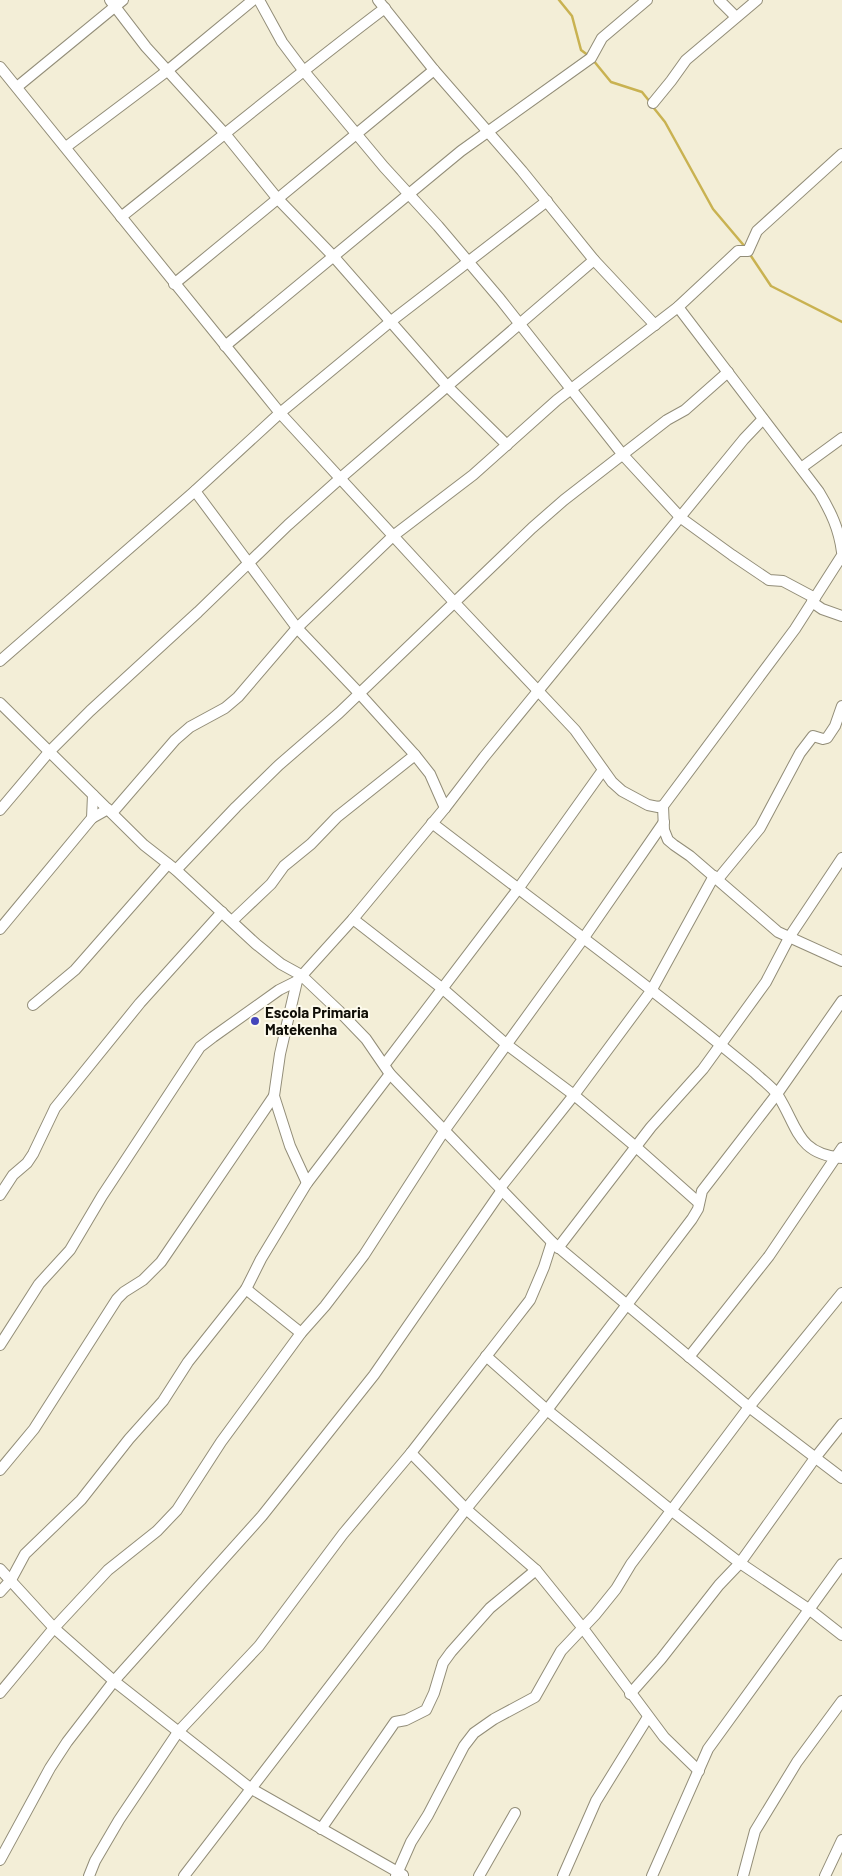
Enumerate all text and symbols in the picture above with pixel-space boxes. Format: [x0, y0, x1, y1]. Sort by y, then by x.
place label: Escola Primaria Matekenha [265, 1003, 369, 1038]
marker: Escola Primaria Matekenha [249, 1015, 261, 1027]

